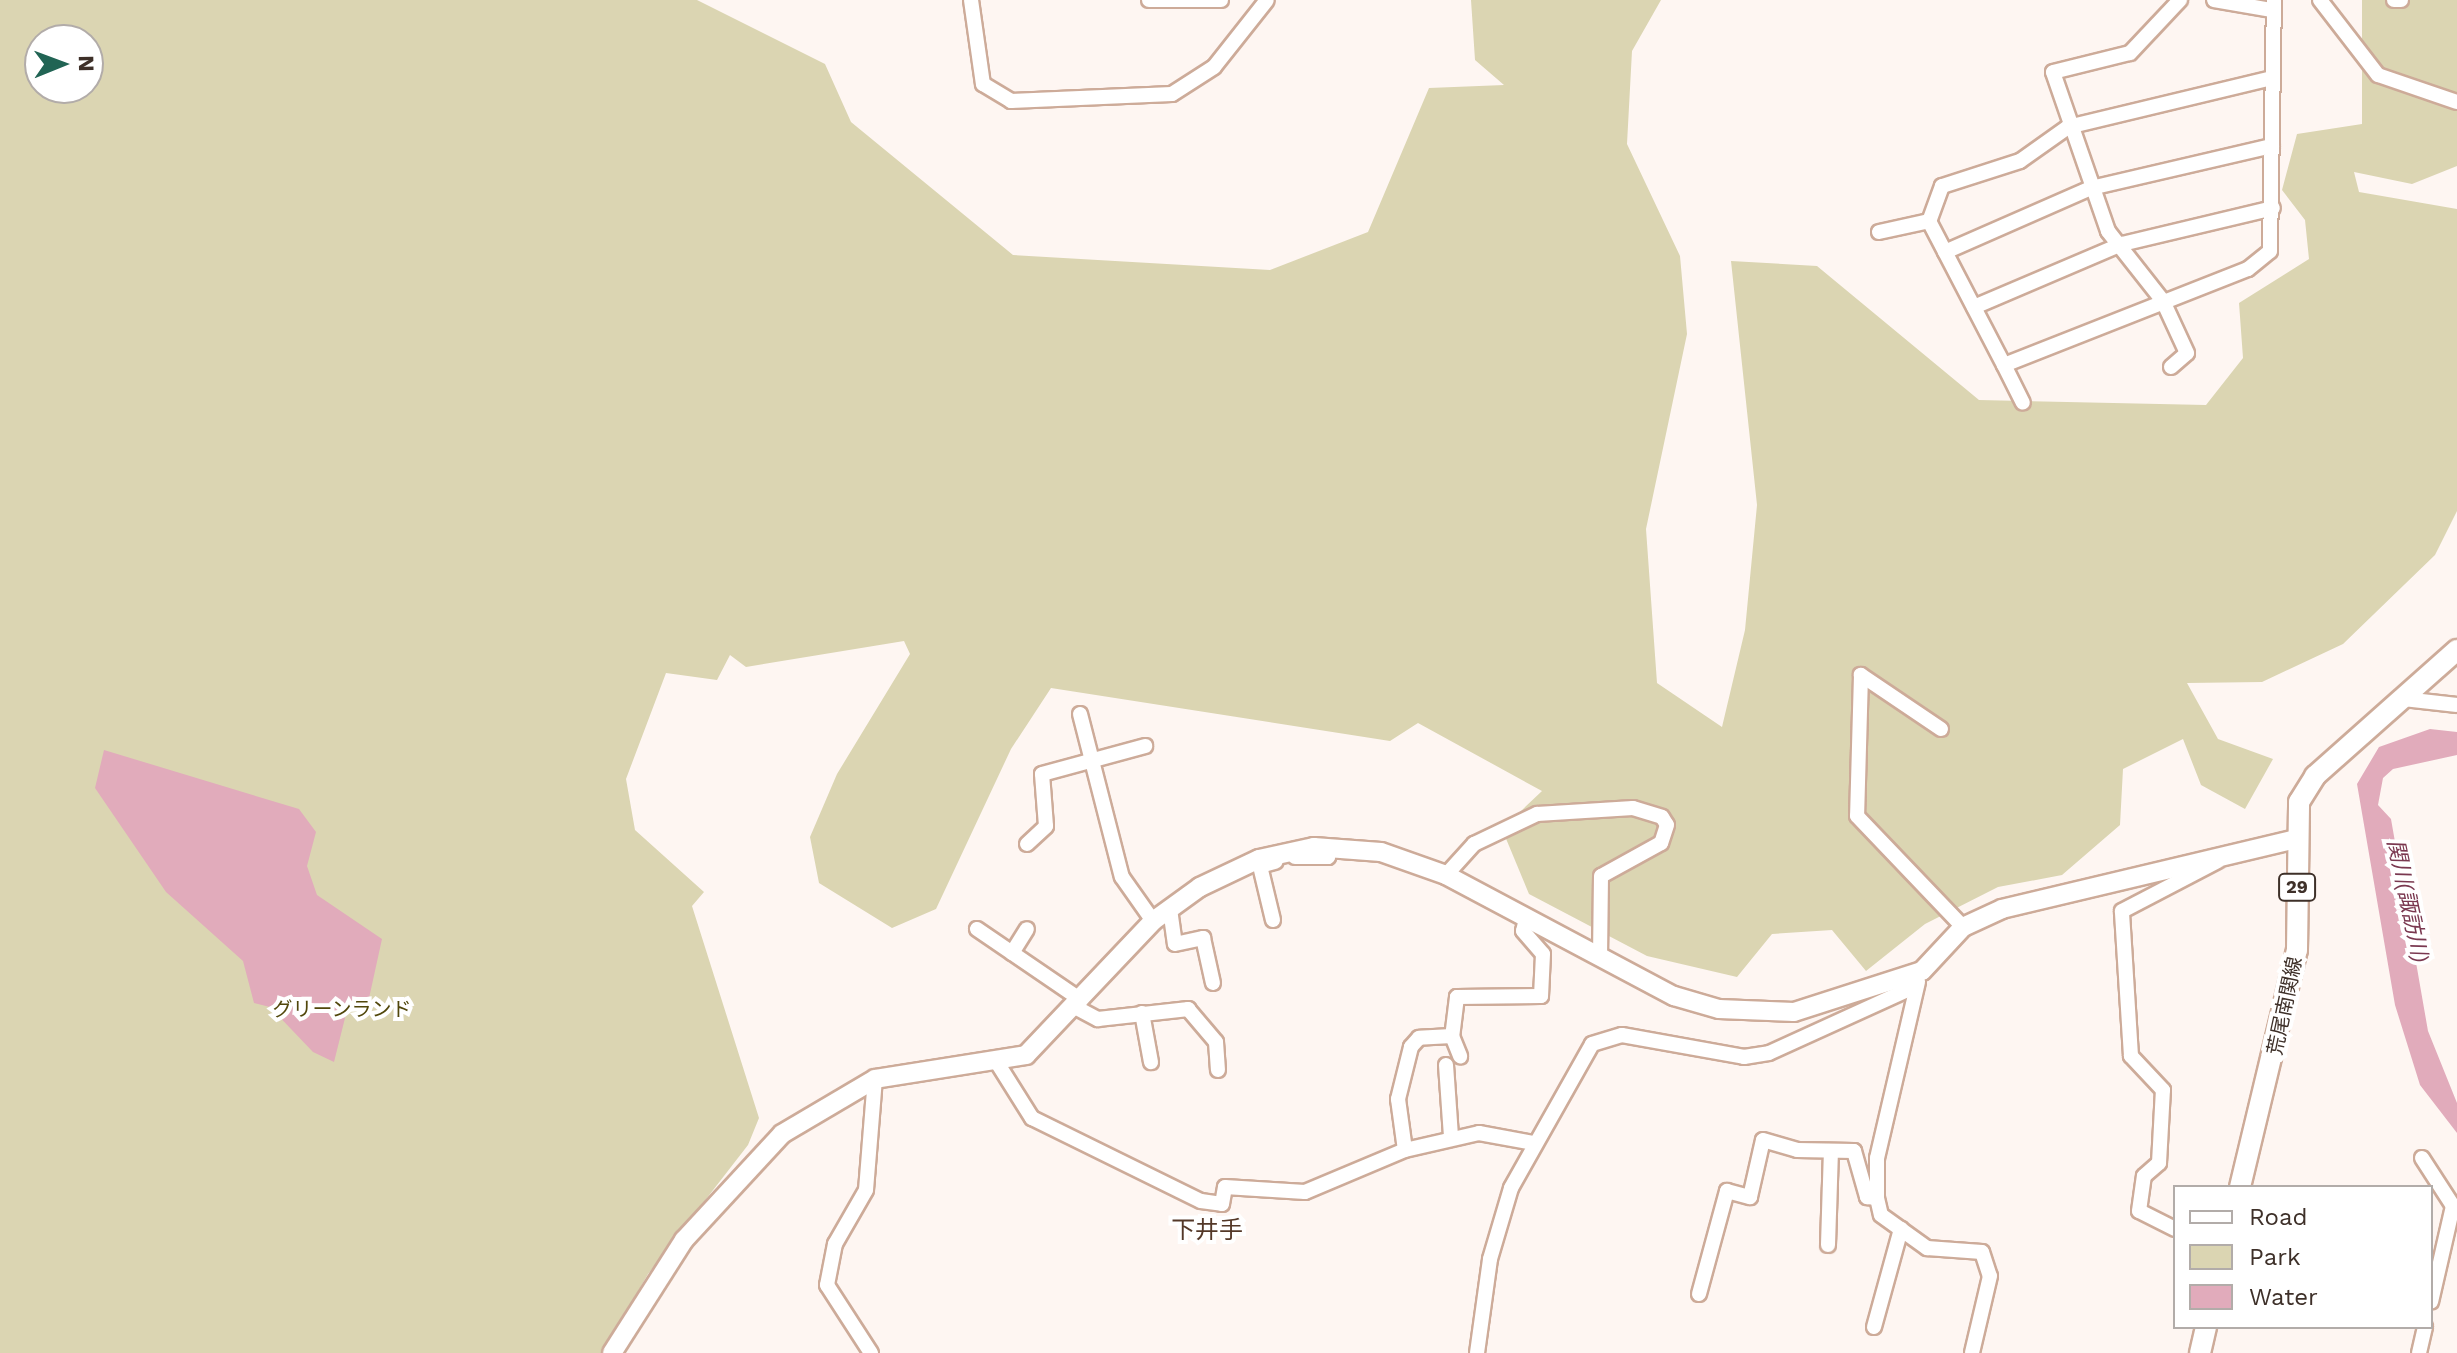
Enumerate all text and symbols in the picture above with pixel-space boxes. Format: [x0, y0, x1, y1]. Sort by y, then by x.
north arrow [24, 24, 104, 104]
text: N [74, 55, 99, 72]
water label: 関川(諏訪川) [2382, 837, 2434, 965]
road number: 29 [2277, 873, 2317, 901]
street label: 荒尾南関線 [2263, 955, 2307, 1057]
park label: グリーンランド [272, 997, 412, 1021]
legend [2173, 1185, 2433, 1329]
text: Road [2249, 1203, 2308, 1231]
district label: 下井手 [1171, 1217, 1243, 1245]
text: Park [2249, 1243, 2301, 1271]
text: Water [2249, 1283, 2318, 1311]

